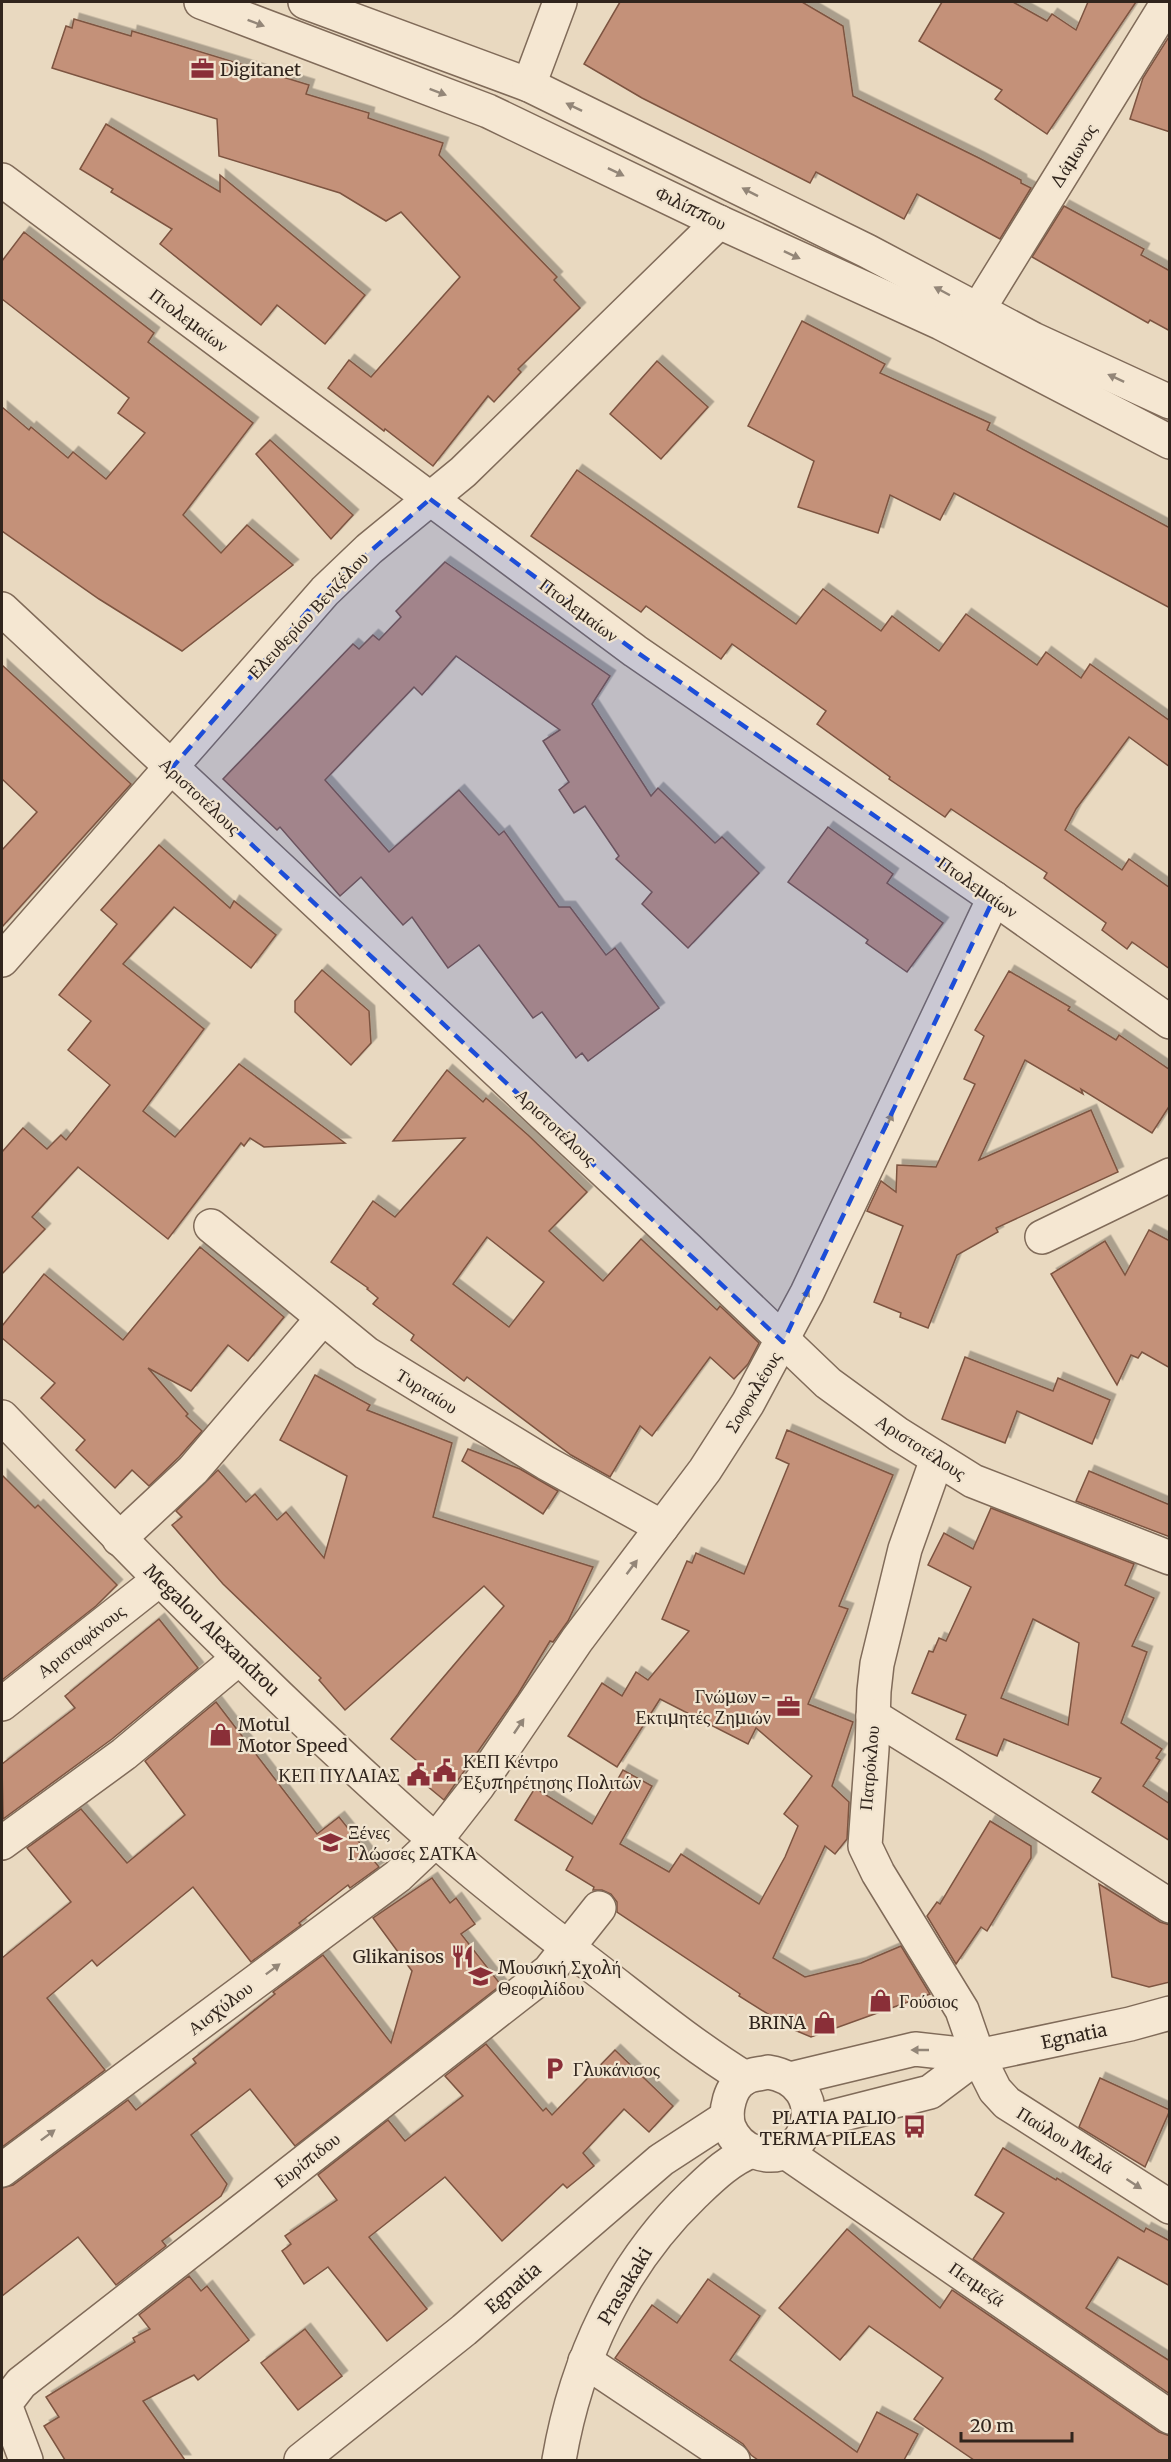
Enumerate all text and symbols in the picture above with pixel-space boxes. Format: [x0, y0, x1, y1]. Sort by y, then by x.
one-way arrow [247, 18, 265, 28]
office icon: Digitanet [189, 56, 215, 82]
place label: Digitanet [220, 58, 301, 81]
one-way arrow [429, 87, 447, 97]
one-way arrow [566, 103, 583, 112]
street label: Δάμωνος [1044, 119, 1102, 193]
one-way arrow [607, 167, 624, 177]
street label: Φιλίππου [652, 181, 730, 235]
one-way arrow [741, 188, 758, 197]
one-way arrow [783, 251, 800, 260]
street label: Πτολεμαίων [145, 283, 233, 357]
one-way arrow [933, 286, 950, 296]
one-way arrow [1108, 373, 1125, 382]
street label: Ελευθερίου Βενιζέλου [243, 546, 373, 684]
street label: Πτολεμαίων [535, 573, 623, 647]
street label: Αριστοτέλους [154, 752, 246, 840]
street label: Πτολεμαίων [933, 851, 1023, 923]
street label: Αριστοτέλους [510, 1083, 602, 1171]
one-way arrow [884, 1113, 893, 1130]
one-way arrow [800, 1289, 810, 1306]
street label: Σοφοκλέους [720, 1347, 786, 1437]
street label: Τυρταίου [392, 1363, 462, 1419]
street label: Αριστοτέλους [872, 1409, 970, 1485]
street label: Megalou Alexandrou [139, 1559, 285, 1701]
one-way arrow [625, 1559, 637, 1574]
street label: Αριστοφάνους [32, 1599, 130, 1683]
place label: Γνώμων - Εκτιμητές Ζημιών [636, 1685, 771, 1729]
office icon: Γνώμων - Εκτιμητές Ζημιών [776, 1693, 802, 1719]
place label: Motul Motor Speed [238, 1713, 348, 1757]
one-way arrow [513, 1717, 524, 1734]
shop icon: Motul Motor Speed [207, 1721, 233, 1747]
street label: Πατρόκλου [854, 1725, 884, 1811]
place label: ΚΕΠ Κέντρο Εξυπηρέτησης Πολιτών [463, 1750, 641, 1794]
public building icon: ΚΕΠ Κέντρο Εξυπηρέτησης Πολιτών [432, 1758, 458, 1784]
public building icon: ΚΕΠ ΠΥΛΑΙΑΣ [405, 1762, 431, 1788]
place label: ΚΕΠ ΠΥΛΑΙΑΣ [278, 1764, 400, 1787]
place label: Ξένες Γλώσσες ΣΑΤΚΑ [348, 1821, 478, 1865]
school or university icon: Ξένες Γλώσσες ΣΑΤΚΑ [317, 1829, 343, 1855]
restaurant icon: Glikanisos [449, 1943, 475, 1969]
place label: Glikanisos [353, 1945, 444, 1968]
place label: Μουσική Σχολή Θεοφιλίδου [498, 1956, 621, 2000]
one-way arrow [264, 1963, 280, 1975]
school or university icon: Μουσική Σχολή Θεοφιλίδου [467, 1964, 493, 1990]
street label: Αισχύλου [183, 1976, 257, 2040]
shop icon: Γούσιος [868, 1988, 894, 2014]
place label: Γούσιος [899, 1990, 958, 2013]
shop icon: BRINA [811, 2009, 837, 2035]
place label: BRINA [749, 2011, 806, 2034]
street label: Egnatia [1039, 2018, 1109, 2054]
one-way arrow [911, 2045, 930, 2054]
parking icon: Γλυκάνισος [542, 2056, 568, 2082]
place label: Γλυκάνισος [573, 2058, 660, 2081]
street label: Παύλου Μελά [1013, 2101, 1118, 2179]
place label: PLATIA PALIO TERMA PILEAS [760, 2106, 896, 2150]
bus stop icon: PLATIA PALIO TERMA PILEAS [901, 2114, 927, 2140]
street label: Ευρίπιδου [269, 2127, 345, 2193]
one-way arrow [41, 2130, 56, 2142]
one-way arrow [1126, 2178, 1142, 2189]
street label: Prasakaki [593, 2243, 657, 2329]
street label: Egnatia [480, 2257, 546, 2319]
street label: Πετμεζά [945, 2257, 1010, 2312]
scale bar [961, 2405, 1072, 2443]
text: 20 m [970, 2414, 1014, 2437]

